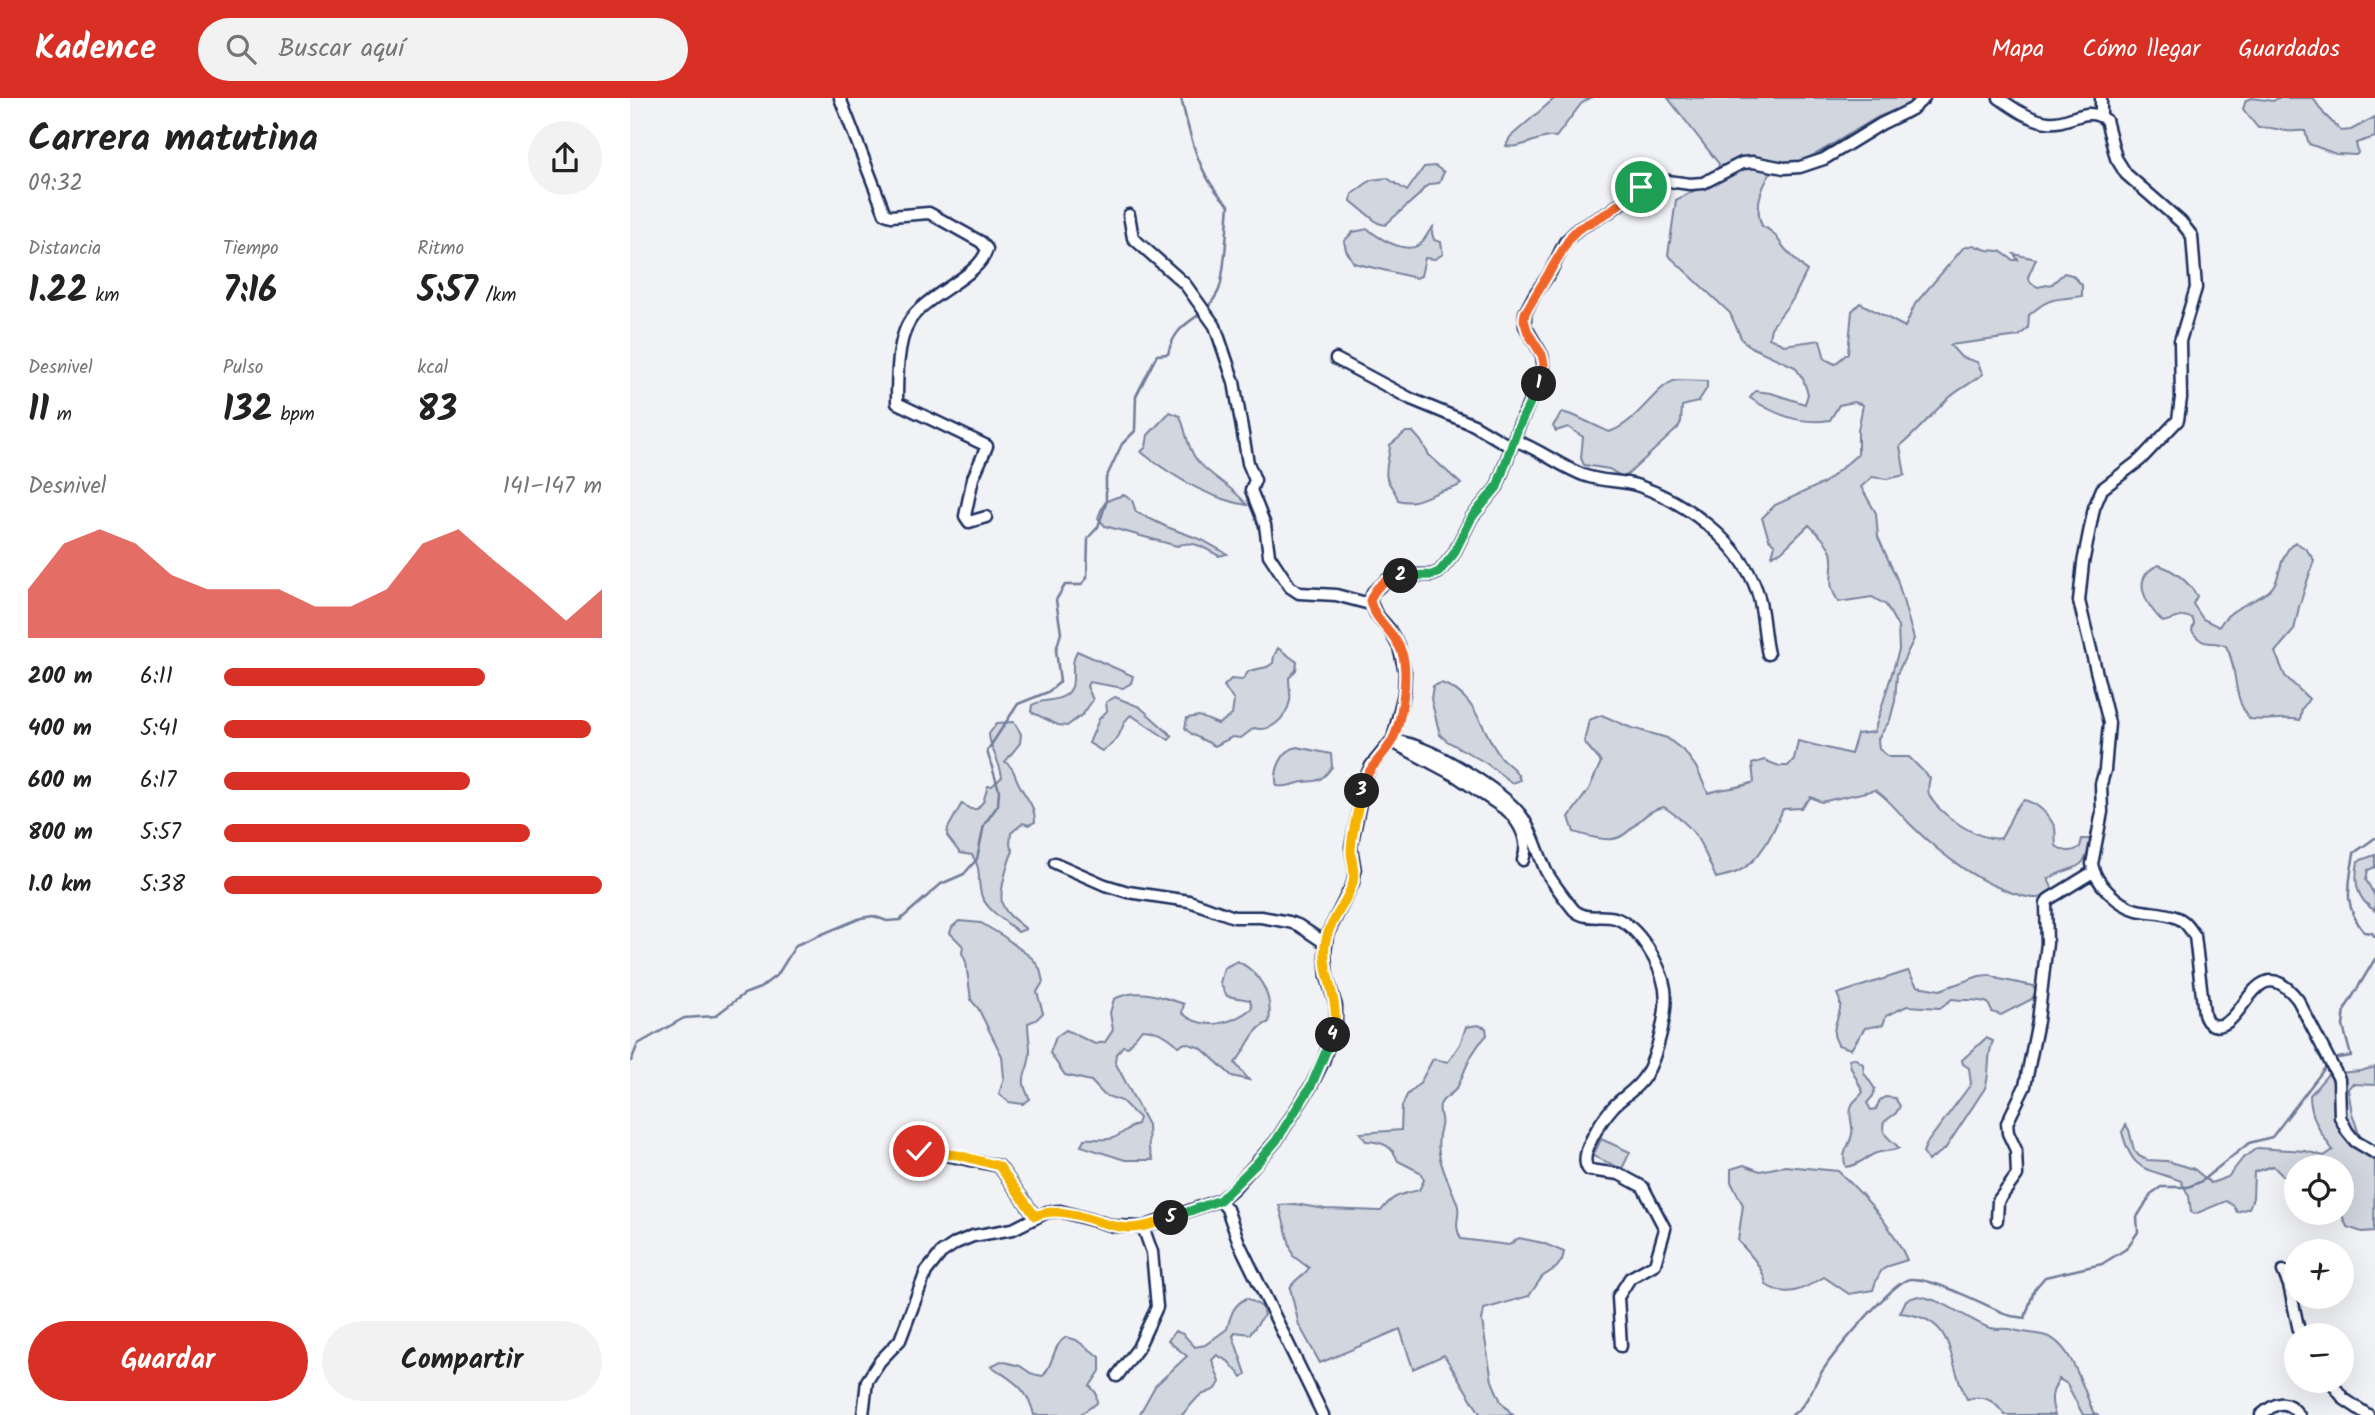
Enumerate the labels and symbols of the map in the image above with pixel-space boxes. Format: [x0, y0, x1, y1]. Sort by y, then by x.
pin [1611, 157, 1671, 217]
pin: 1 [1522, 366, 1556, 402]
pin: 2 [1384, 559, 1418, 594]
pin: 3 [1344, 774, 1380, 808]
pin: 4 [1316, 1018, 1350, 1052]
pin [889, 1121, 949, 1181]
pin: 5 [1154, 1200, 1188, 1236]

